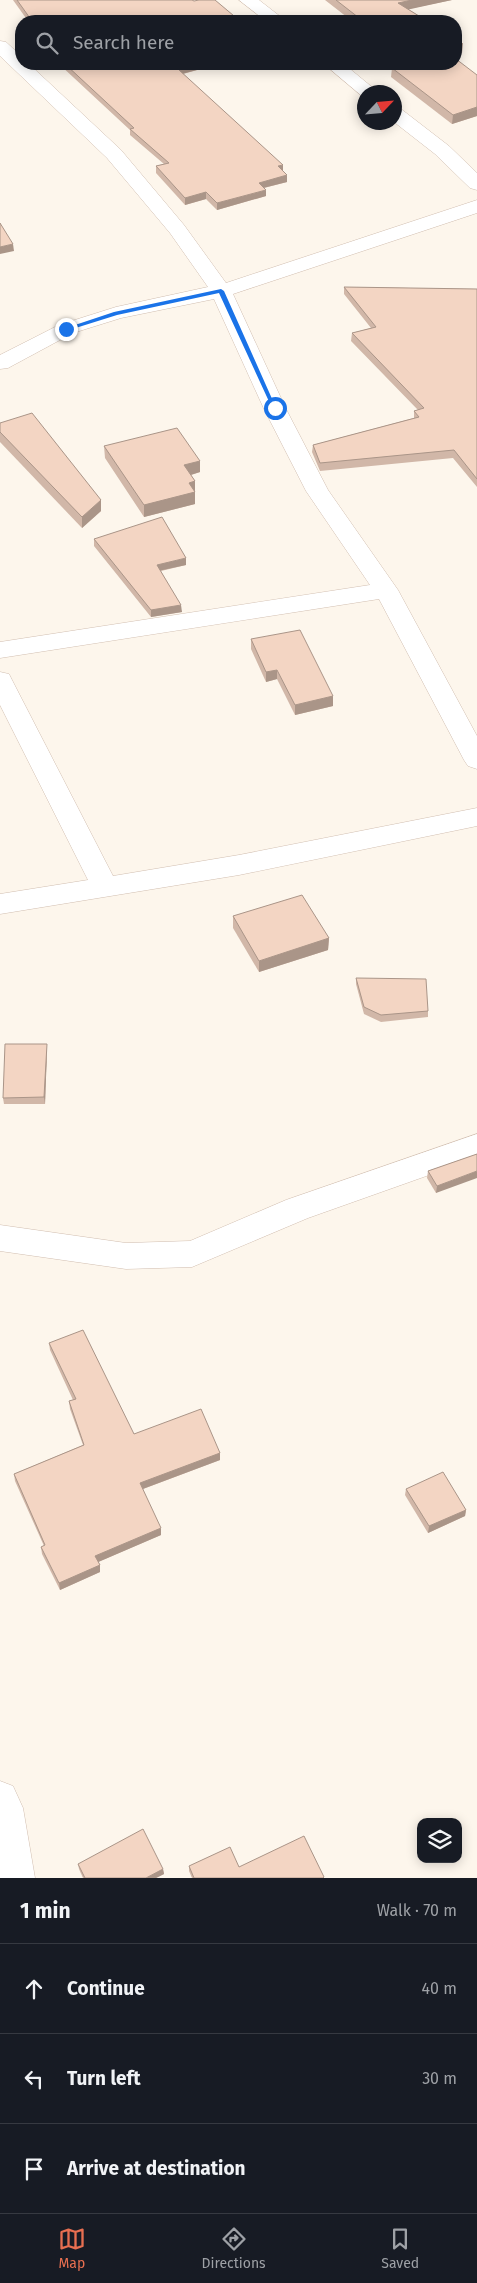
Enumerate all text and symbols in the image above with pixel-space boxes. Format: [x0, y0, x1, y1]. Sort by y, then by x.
search box [15, 15, 462, 70]
icon: search [33, 29, 61, 57]
text: Search here [73, 31, 174, 54]
north arrow [357, 85, 402, 130]
route end [55, 318, 78, 341]
route start [264, 397, 287, 420]
map controls [417, 1818, 462, 1863]
button: layers [417, 1818, 462, 1863]
text: 1 min [20, 1898, 71, 1924]
text: Walk · 70 m [377, 1901, 457, 1920]
icon: ahead [20, 1975, 48, 2003]
text: Continue [67, 1977, 145, 2000]
text: 40 m [422, 1979, 457, 1998]
icon: left [20, 2065, 48, 2093]
text: Turn left [67, 2067, 141, 2090]
text: 30 m [422, 2069, 457, 2088]
icon: arrive [20, 2155, 48, 2183]
text: Arrive at destination [67, 2157, 246, 2180]
tab: Map [58, 2225, 86, 2272]
tab: Directions [201, 2225, 266, 2272]
tab: Saved [381, 2225, 419, 2272]

